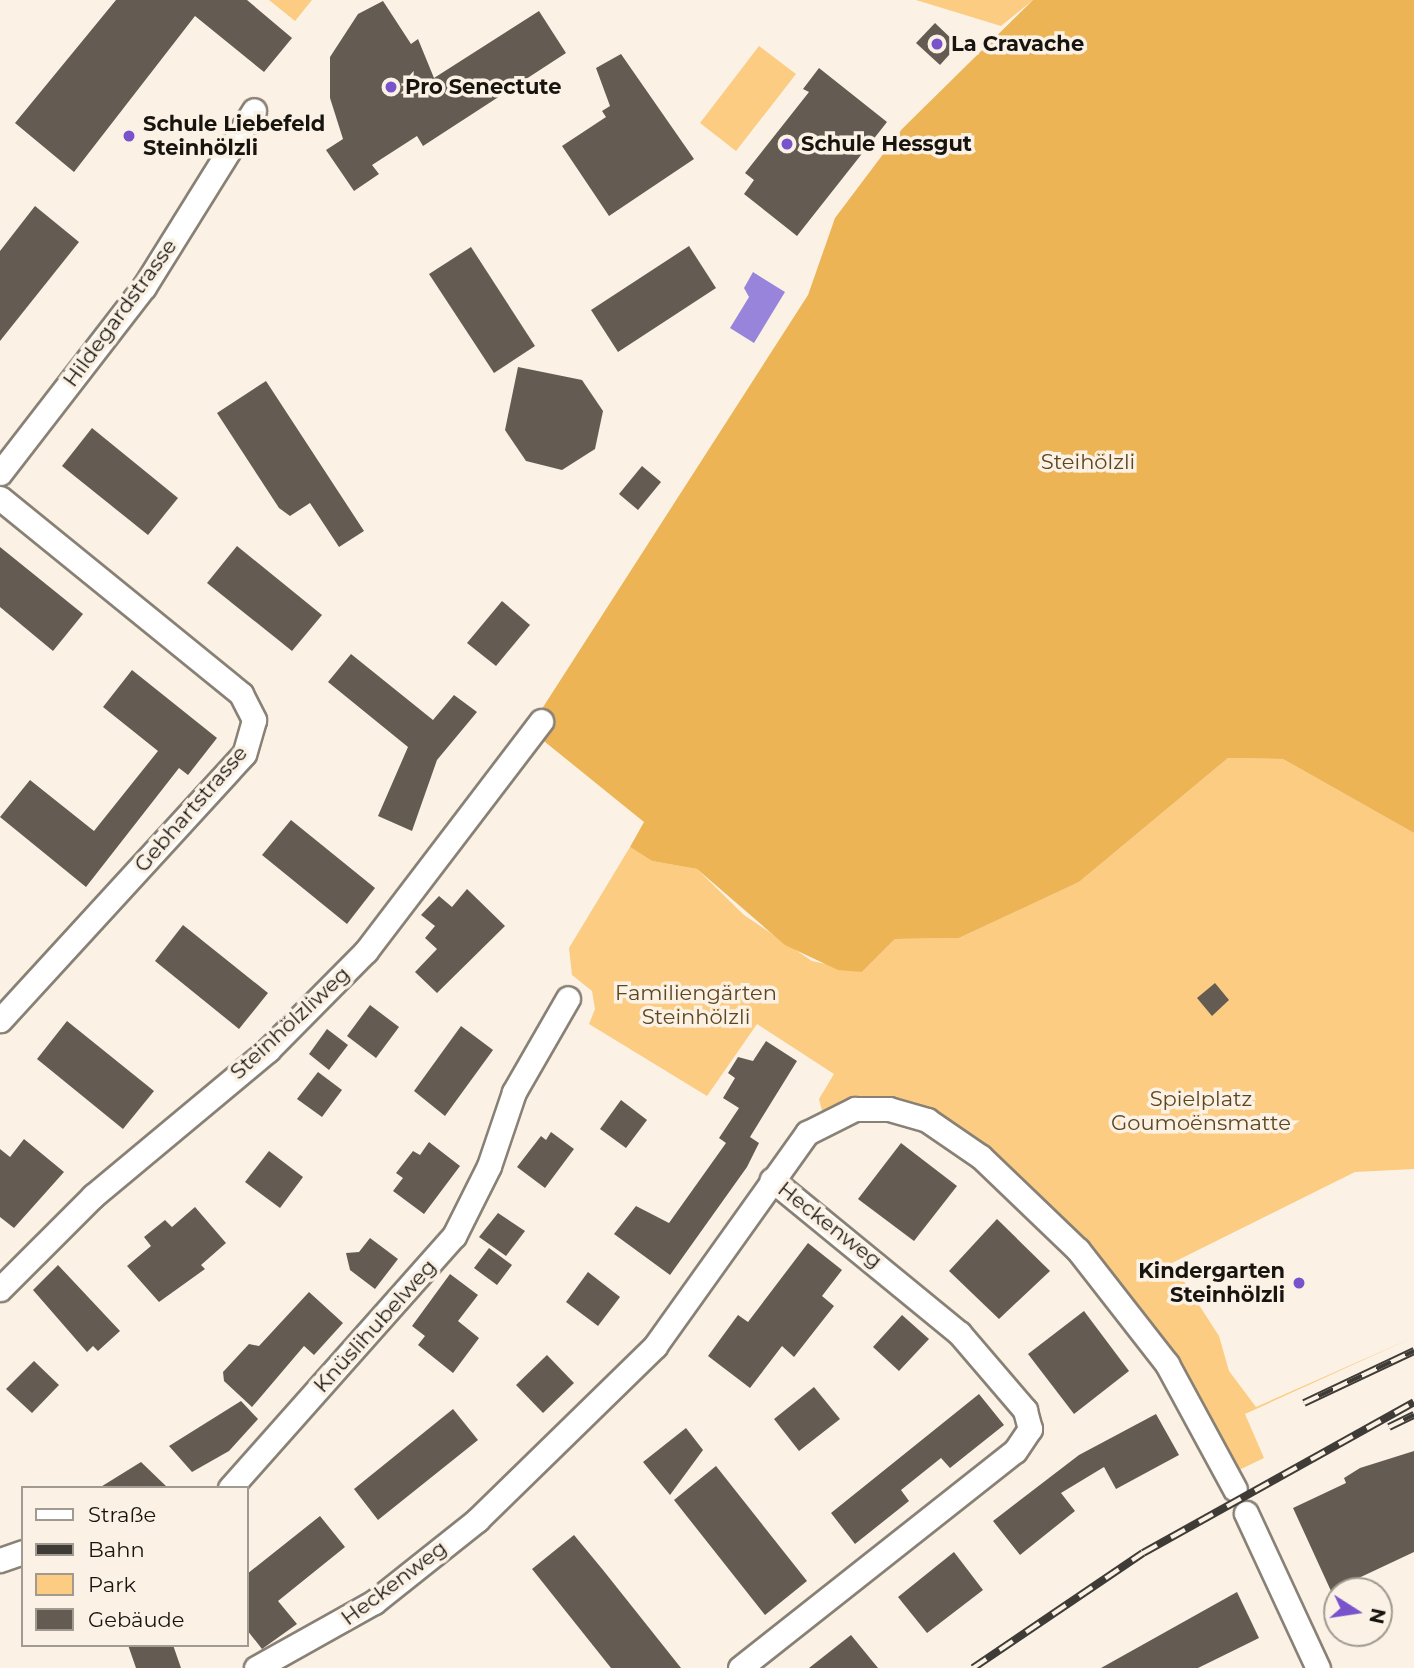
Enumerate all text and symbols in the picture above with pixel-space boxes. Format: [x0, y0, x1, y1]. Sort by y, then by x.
place label: La Cravache [951, 31, 1084, 57]
marker: La Cravache [929, 36, 945, 52]
place label: Pro Senectute [405, 74, 561, 100]
marker: Pro Senectute [383, 79, 399, 95]
place label: Schule Liebefeld Steinhölzli [143, 111, 325, 161]
marker: Schule Liebefeld Steinhölzli [121, 128, 137, 144]
place label: Schule Hessgut [801, 131, 972, 157]
marker: Schule Hessgut [779, 136, 795, 152]
street label: Hildegardstrasse [58, 234, 182, 392]
park label: Steihölzli [1041, 449, 1135, 475]
street label: Gebhartstrasse [129, 741, 253, 877]
street label: Steinhölzliweg [225, 961, 355, 1085]
park label: Familiengärten Steinhölzli [615, 980, 777, 1030]
park label: Spielplatz Goumoënsmatte [1111, 1086, 1291, 1136]
street label: Heckenweg [773, 1176, 887, 1274]
street label: Knüslihubelweg [309, 1254, 441, 1398]
place label: Kindergarten Steinhölzli [1138, 1258, 1285, 1308]
marker: Kindergarten Steinhölzli [1291, 1275, 1307, 1291]
legend [21, 1486, 248, 1647]
text: Straße [88, 1502, 156, 1527]
street label: Heckenweg [336, 1535, 452, 1631]
text: Bahn [88, 1537, 145, 1562]
text: Park [88, 1572, 136, 1597]
north arrow [1323, 1577, 1393, 1647]
text: N [1364, 1606, 1390, 1626]
text: Gebäude [88, 1607, 185, 1632]

